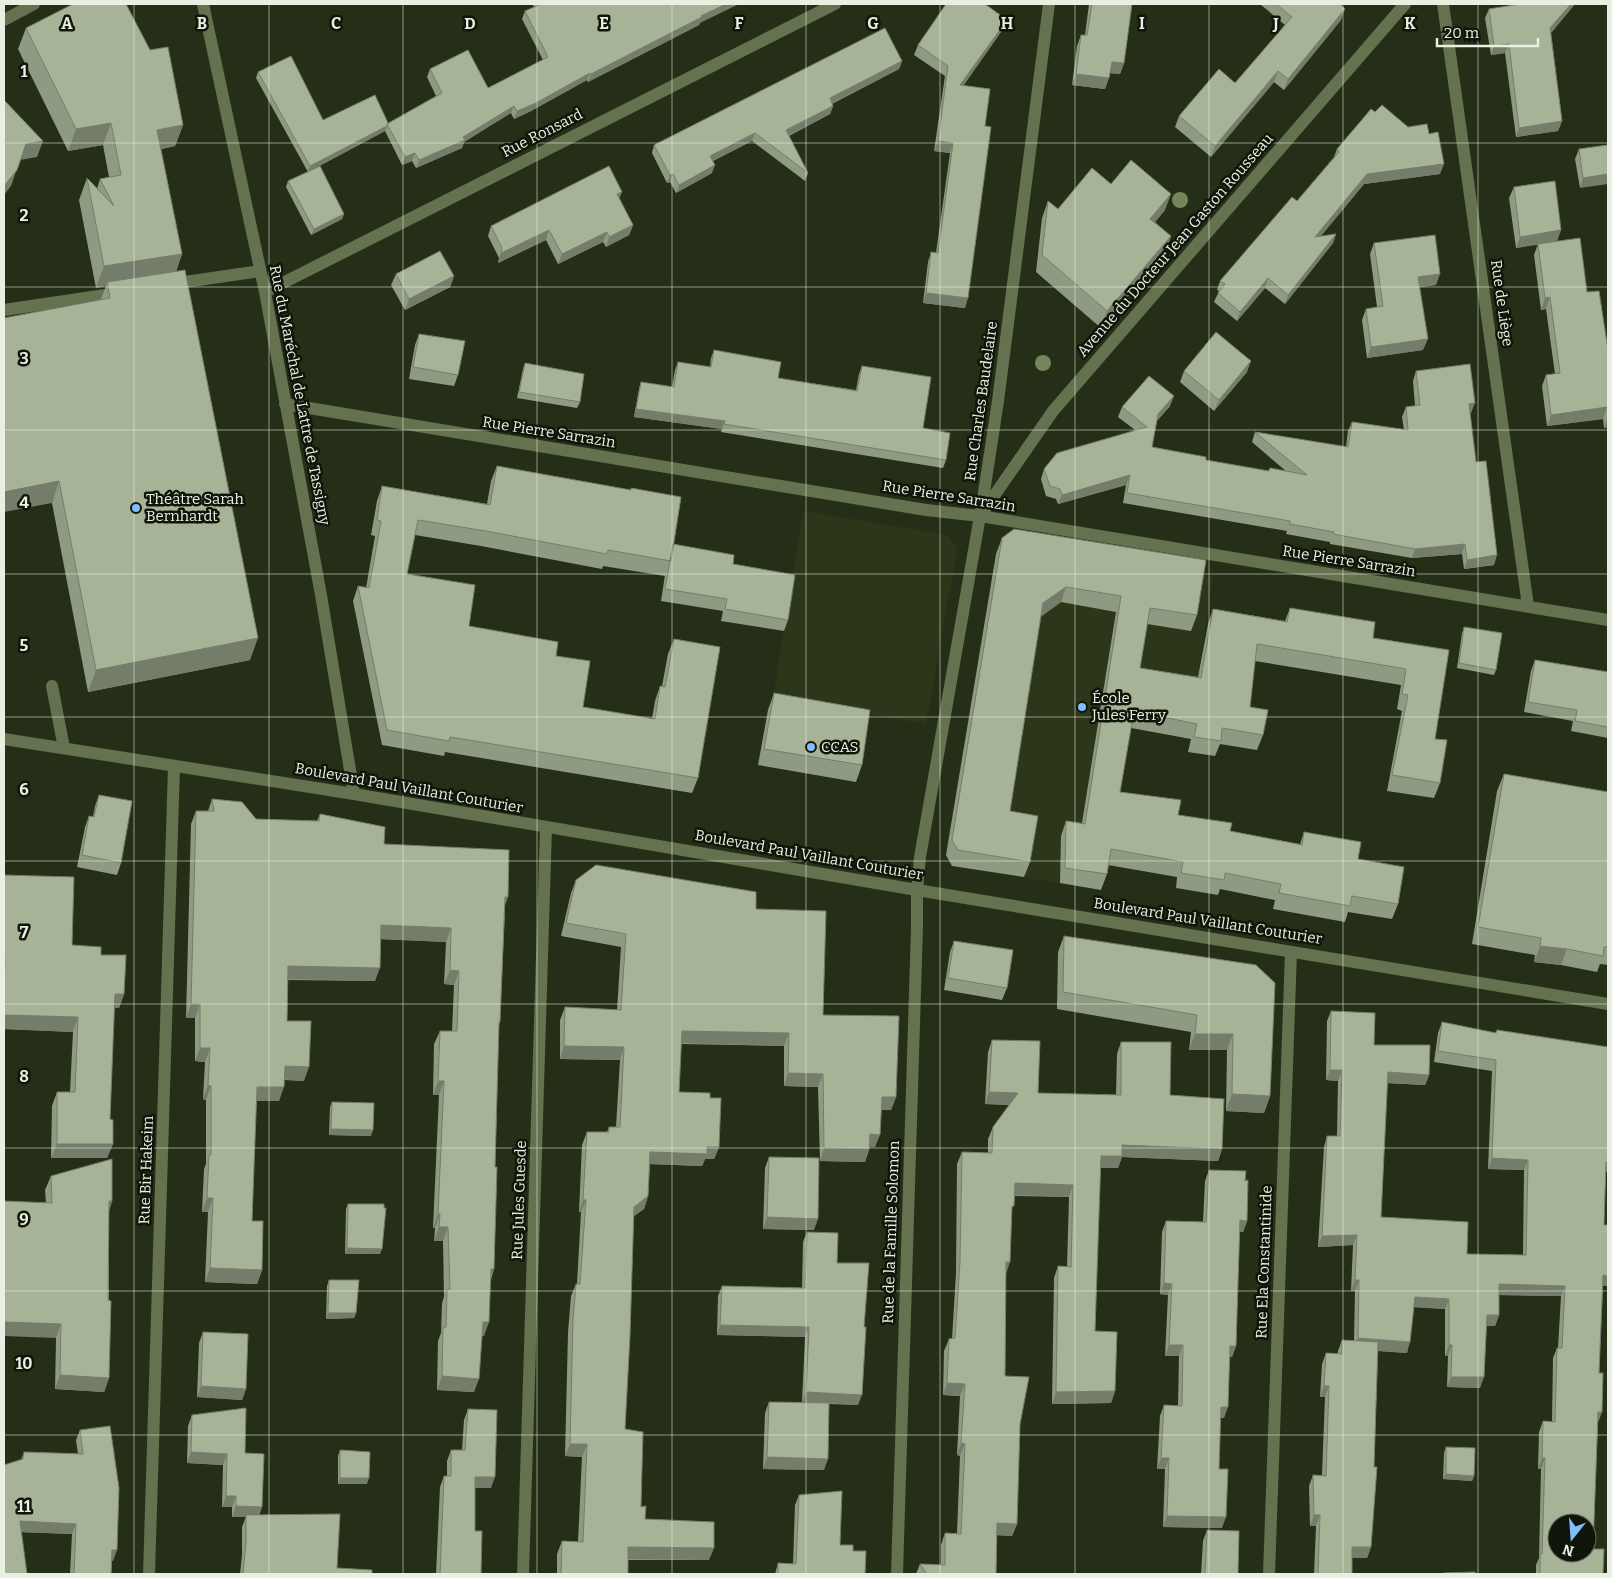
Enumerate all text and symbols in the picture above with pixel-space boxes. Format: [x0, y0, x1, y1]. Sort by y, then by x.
text: A [61, 14, 73, 33]
text: B [197, 14, 207, 33]
text: C [331, 14, 341, 33]
text: D [464, 14, 476, 33]
text: E [599, 14, 609, 33]
text: F [735, 14, 744, 33]
text: G [867, 14, 879, 33]
text: H [1001, 14, 1014, 33]
text: I [1139, 14, 1145, 33]
text: J [1272, 14, 1279, 33]
text: K [1404, 14, 1416, 33]
scale bar [1437, 15, 1538, 47]
text: 20 m [1444, 24, 1480, 42]
text: 1 [21, 62, 28, 81]
street label: Rue Ronsard [499, 105, 586, 161]
street label: Avenue du Docteur Jean Gaston Rousseau [1073, 130, 1277, 360]
text: 2 [19, 206, 29, 225]
street label: Rue de Liège [1487, 258, 1517, 348]
street label: Rue du Maréchal de Lattre de Tassigny [266, 264, 334, 527]
street label: Rue Charles Baudelaire [961, 320, 1001, 482]
text: 3 [19, 349, 29, 368]
street label: Rue Pierre Sarrazin [481, 413, 617, 451]
street label: Rue Pierre Sarrazin [881, 477, 1017, 515]
place label: Théâtre Sarah Bernhardt [146, 490, 245, 525]
text: 4 [19, 493, 29, 512]
marker: Théâtre Sarah Bernhardt [130, 502, 142, 514]
street label: Rue Pierre Sarrazin [1281, 542, 1417, 580]
text: 5 [20, 636, 29, 655]
place label: École Jules Ferry [1091, 689, 1166, 724]
marker: École Jules Ferry [1076, 701, 1088, 713]
place label: CCAS [821, 738, 859, 756]
marker: CCAS [805, 741, 817, 753]
street label: Boulevard Paul Vaillant Couturier [294, 759, 525, 817]
text: 6 [19, 780, 29, 799]
street label: Boulevard Paul Vaillant Couturier [694, 826, 925, 884]
street label: Boulevard Paul Vaillant Couturier [1092, 894, 1324, 948]
text: 7 [20, 923, 29, 942]
text: 8 [19, 1067, 29, 1086]
street label: Rue Bir Hakeim [135, 1115, 157, 1225]
street label: Rue Jules Guesde [508, 1140, 530, 1260]
street label: Rue de la Famille Solomon [879, 1140, 903, 1324]
street label: Rue Ela Constantinide [1252, 1185, 1276, 1339]
text: 9 [19, 1210, 29, 1229]
text: 10 [15, 1354, 33, 1373]
text: 11 [17, 1497, 31, 1516]
north arrow [1547, 1513, 1597, 1563]
text: N [1561, 1540, 1576, 1560]

